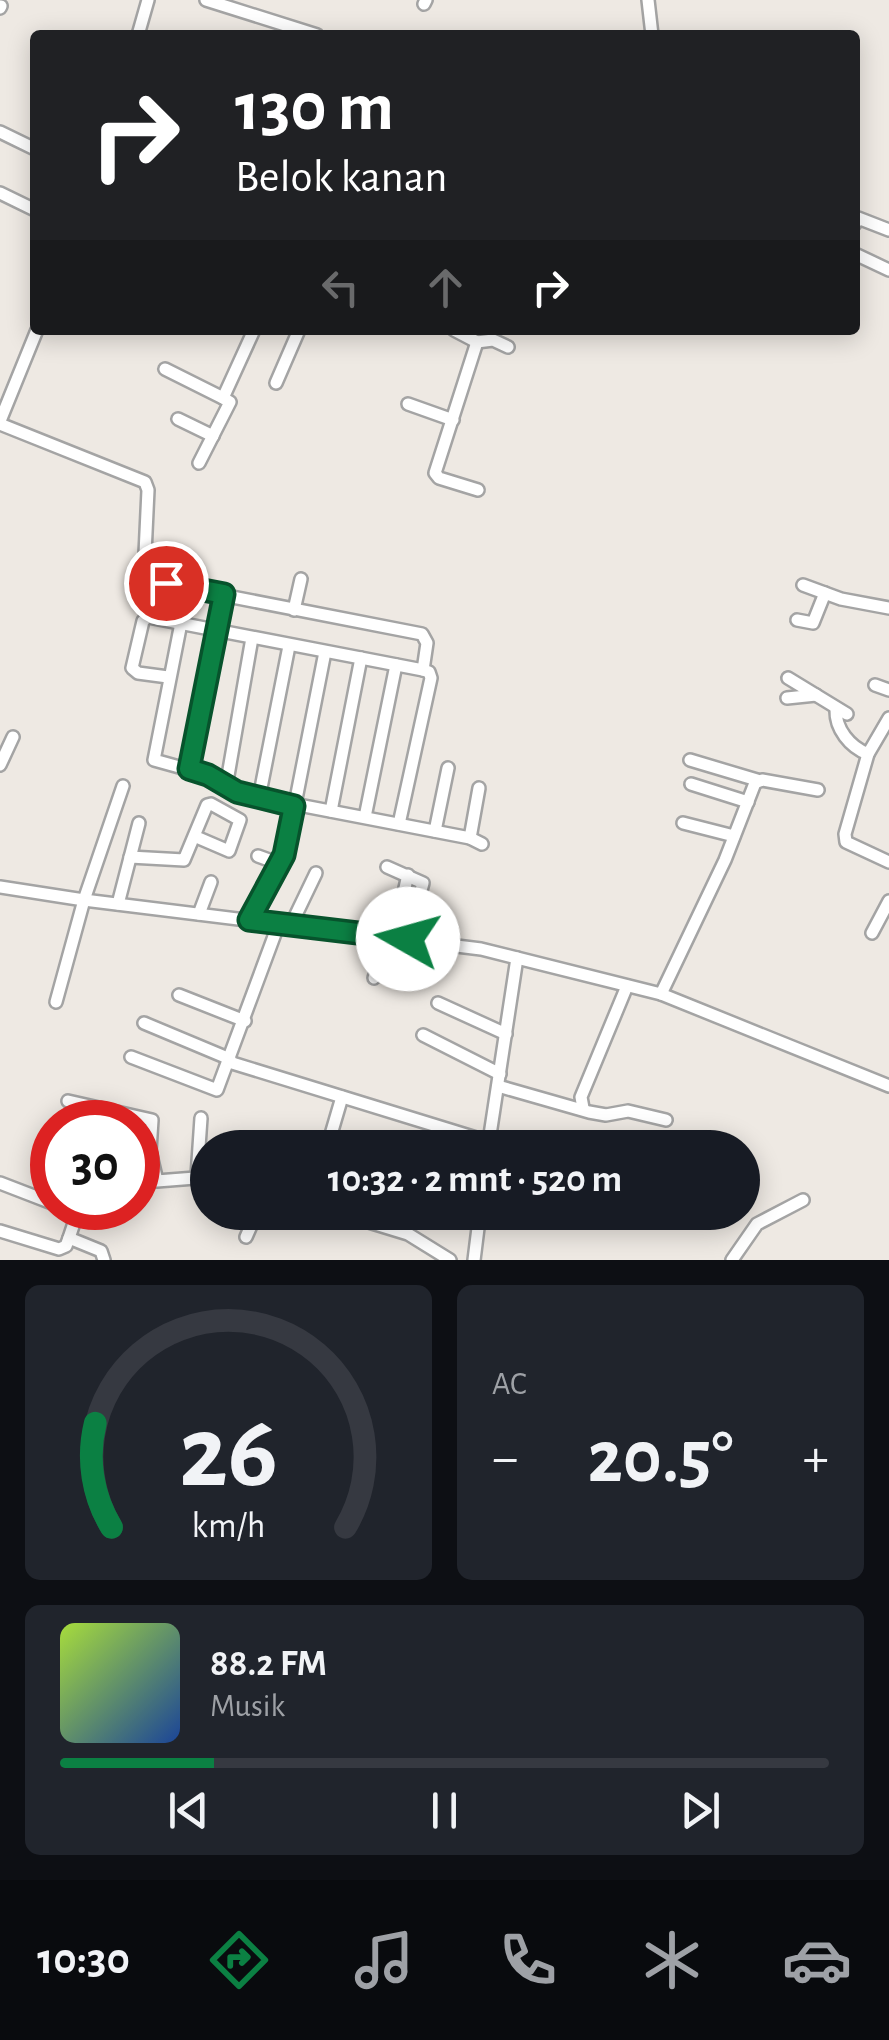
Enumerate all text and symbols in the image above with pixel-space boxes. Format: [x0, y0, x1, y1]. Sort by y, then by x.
icon: right [70, 70, 200, 200]
text: 130 m [235, 73, 394, 143]
text: Belok kanan [235, 155, 447, 200]
icon: left [313, 260, 368, 315]
icon: ahead [418, 260, 473, 315]
icon: right [523, 260, 578, 315]
pin [124, 541, 209, 626]
icon: arrive [139, 556, 194, 611]
position arrow [356, 887, 460, 991]
speed limit sign: 30 [30, 1100, 160, 1230]
text: 10:32 · 2 mnt · 520 m [328, 1161, 622, 1199]
text: AC [492, 1368, 527, 1400]
text: 26 [179, 1402, 278, 1506]
text: 20.5° [588, 1421, 733, 1496]
text: − [492, 1431, 518, 1486]
text: + [803, 1431, 829, 1486]
text: km/h [192, 1508, 265, 1544]
text: 88.2 FM [210, 1645, 327, 1683]
text: Musik [210, 1690, 285, 1722]
icon: previous [161, 1783, 216, 1838]
icon: pause [417, 1783, 472, 1838]
icon: next [673, 1783, 728, 1838]
icon: directions [204, 1925, 274, 1995]
icon: music [349, 1925, 419, 1995]
icon: phone [493, 1925, 563, 1995]
icon: climate [637, 1925, 707, 1995]
icon: car [782, 1925, 852, 1995]
text: 10:30 [37, 1937, 130, 1982]

